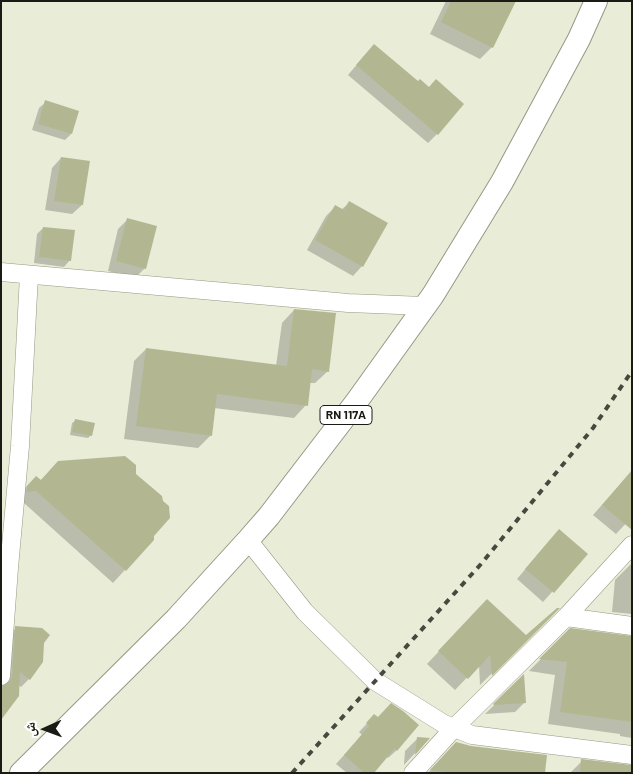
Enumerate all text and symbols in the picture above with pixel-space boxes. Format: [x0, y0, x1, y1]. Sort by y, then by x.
road number: RN 117A [320, 406, 372, 424]
north arrow [20, 704, 70, 754]
text: ش [21, 722, 38, 737]

